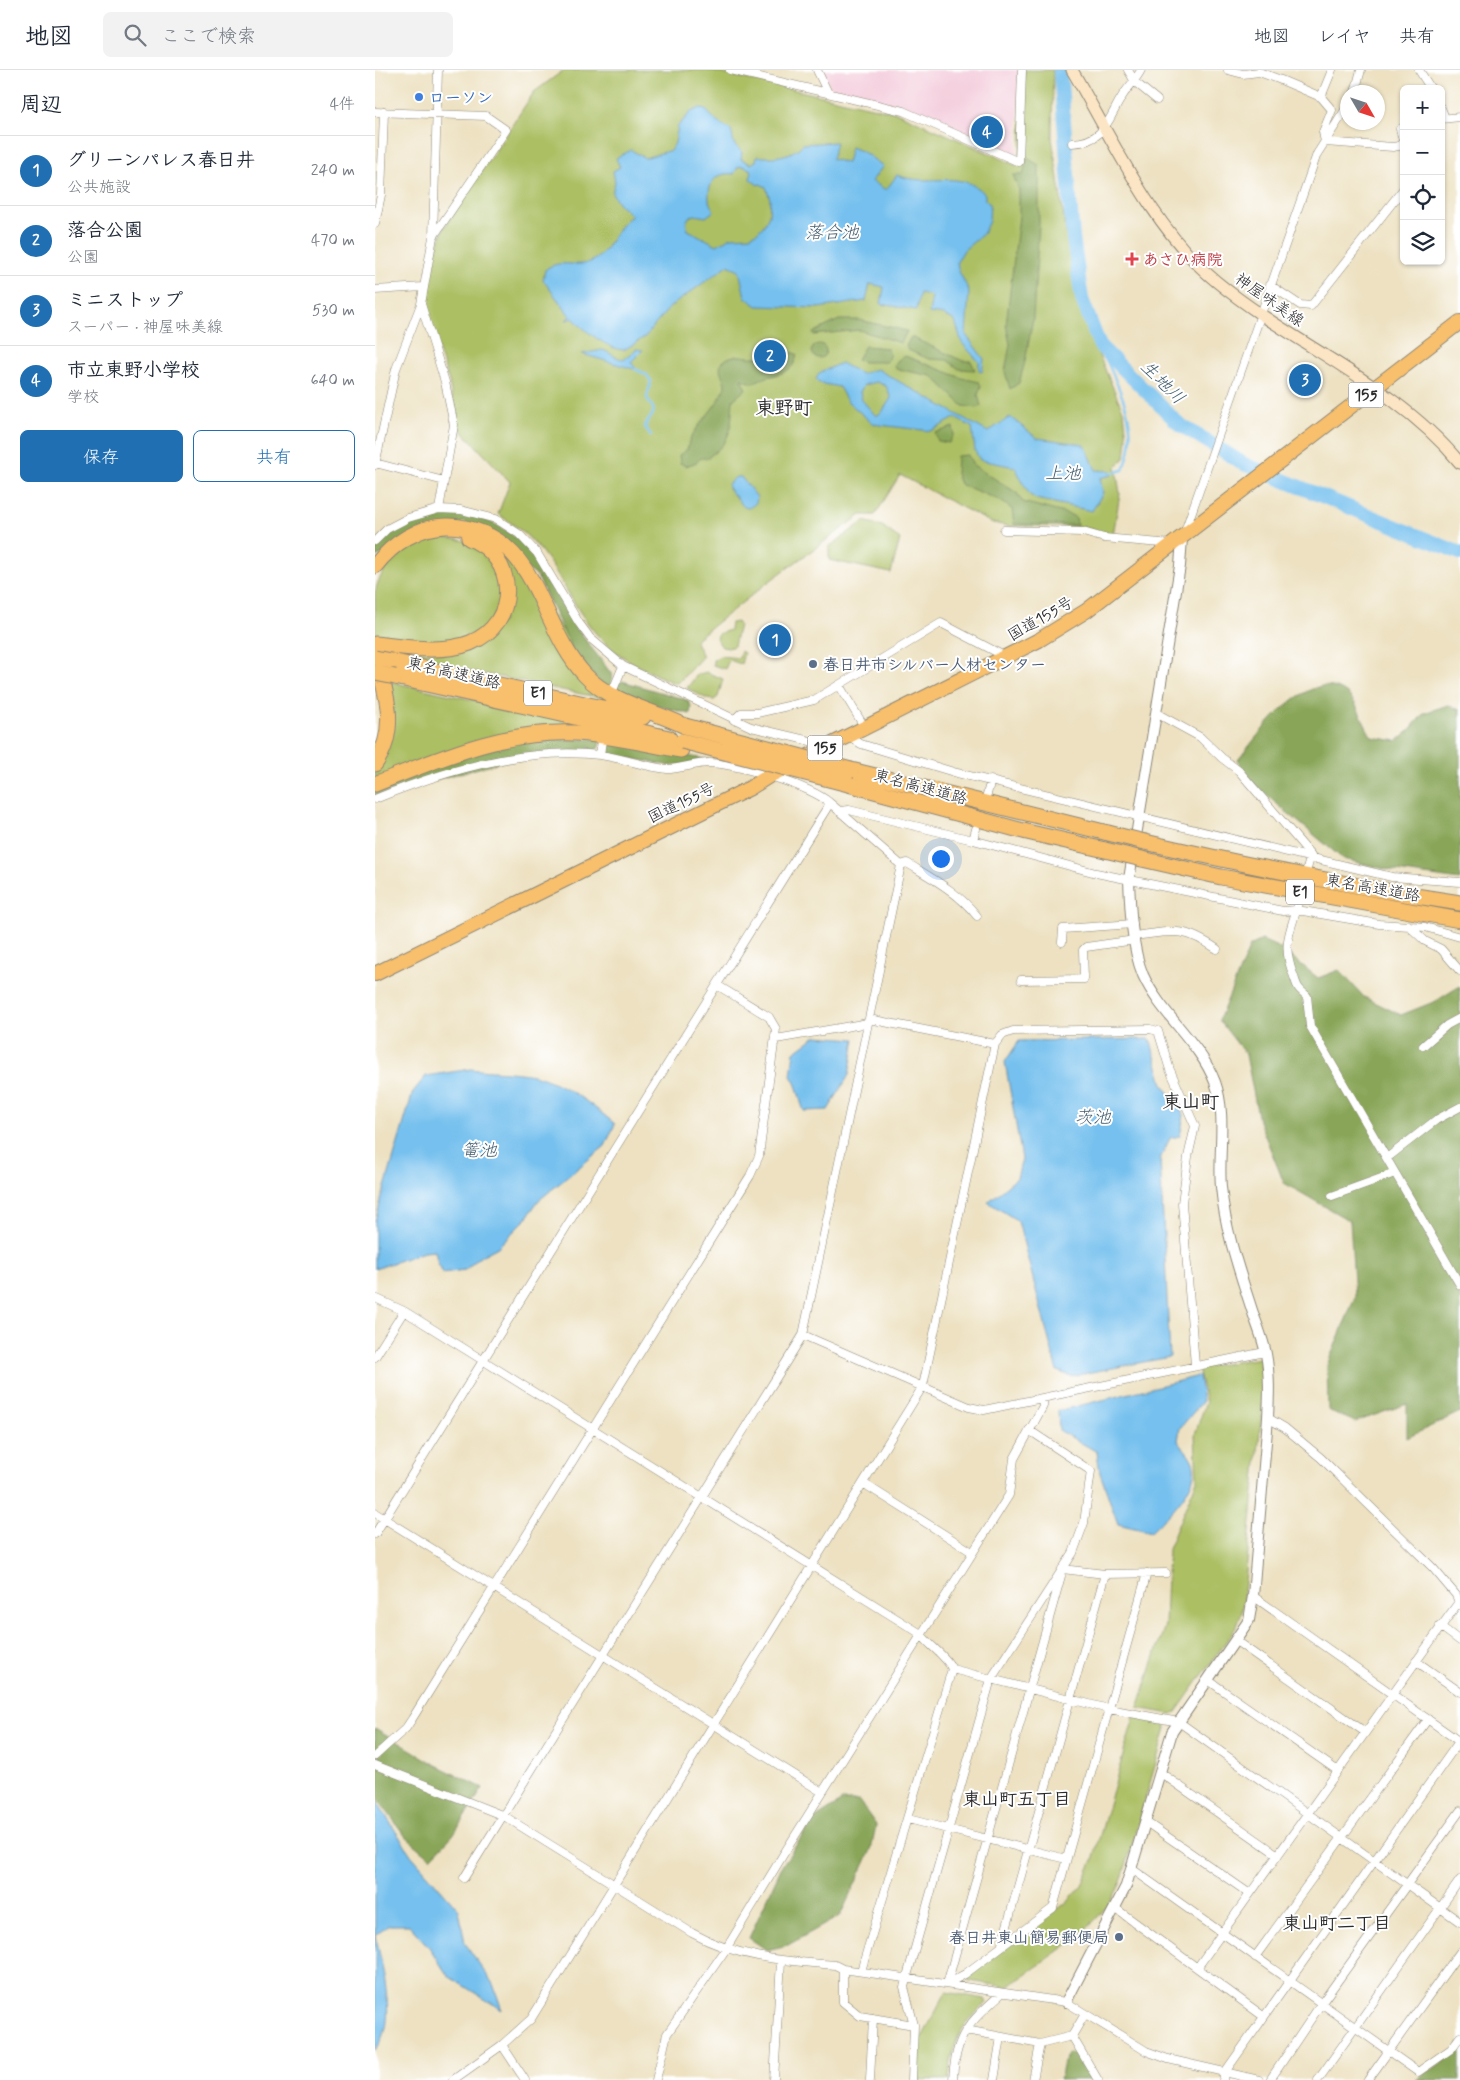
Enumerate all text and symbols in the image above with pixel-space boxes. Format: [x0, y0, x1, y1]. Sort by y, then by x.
search box [103, 12, 453, 57]
icon: search [121, 21, 149, 49]
text: 地図 [25, 22, 73, 53]
text: ここで検索 [161, 24, 256, 49]
text: 地図 [1254, 25, 1290, 49]
text: レイヤ [1318, 25, 1371, 49]
text: 共有 [1399, 25, 1435, 49]
north arrow [1340, 85, 1385, 130]
map controls [1400, 85, 1445, 265]
button: + [1400, 85, 1445, 130]
place label: ローソン [429, 88, 493, 109]
text: 周辺 [20, 91, 62, 119]
marker: ローソン [413, 91, 425, 103]
text: 4件 [330, 94, 355, 115]
pin: 4 [971, 113, 1003, 151]
button: − [1400, 130, 1445, 175]
text: グリーンパレス春日井 [67, 148, 255, 173]
text: 1 [32, 160, 40, 181]
text: 240 m [311, 160, 355, 181]
button: locate [1400, 175, 1445, 220]
text: 公共施設 [67, 177, 131, 198]
text: 落合公園 [67, 218, 143, 243]
button: layers [1400, 220, 1445, 265]
water label: 落合池 [805, 221, 860, 245]
text: 2 [32, 230, 40, 251]
text: 470 m [311, 230, 355, 251]
text: 公園 [67, 247, 99, 268]
place label: あさひ病院 [1143, 250, 1223, 271]
marker: あさひ病院 [1125, 252, 1139, 266]
street label: 神屋味美線 [1230, 269, 1308, 332]
text: ミニストップ [67, 288, 183, 313]
text: 3 [32, 300, 40, 321]
text: 530 m [312, 300, 355, 321]
text: スーパー · 神屋味美線 [67, 317, 223, 338]
pin: 2 [754, 337, 786, 375]
water label: 生地川 [1135, 355, 1190, 410]
text: 市立東野小学校 [67, 358, 200, 383]
pin: 3 [1289, 361, 1321, 399]
text: 4 [31, 370, 41, 391]
text: 640 m [310, 370, 355, 391]
road number: 155 [1349, 382, 1383, 408]
text: 学校 [67, 387, 99, 408]
district label: 東野町 [755, 396, 813, 421]
button: 保存 [20, 430, 183, 482]
button: 共有 [193, 430, 355, 482]
water label: 上池 [1045, 462, 1082, 486]
street label: 国道155号 [1004, 592, 1077, 647]
pin: 1 [759, 621, 791, 659]
street label: 東名高速道路 [405, 652, 503, 694]
place label: 春日井市シルバー人材センター [823, 655, 1046, 676]
marker: 春日井市シルバー人材センター [807, 658, 819, 670]
road number: E1 [524, 680, 552, 706]
road number: 155 [807, 736, 843, 760]
street label: 東名高速道路 [872, 765, 970, 810]
street label: 国道155号 [644, 778, 719, 829]
your location [928, 846, 954, 872]
street label: 東名高速道路 [1324, 870, 1422, 907]
road number: E1 [1286, 880, 1314, 904]
district label: 東山町 [1162, 1090, 1220, 1115]
water label: 茨池 [1075, 1106, 1112, 1130]
water label: 篭池 [461, 1139, 498, 1163]
district label: 東山町五丁目 [963, 1788, 1071, 1812]
district label: 東山町二丁目 [1283, 1912, 1391, 1936]
place label: 春日井東山簡易郵便局 [949, 1928, 1109, 1949]
marker: 春日井東山簡易郵便局 [1113, 1931, 1125, 1943]

